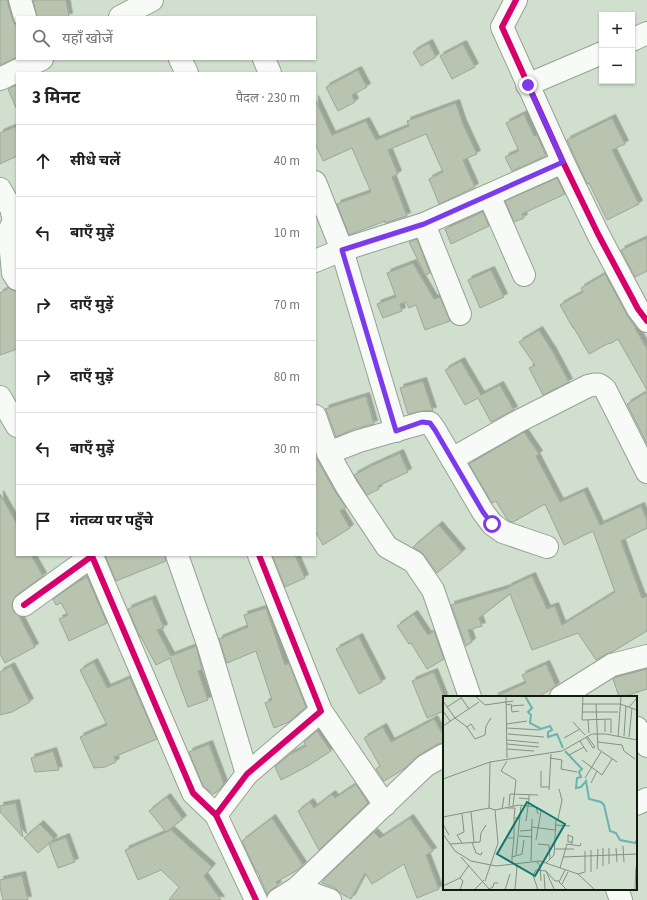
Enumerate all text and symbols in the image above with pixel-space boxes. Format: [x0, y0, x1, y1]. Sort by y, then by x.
map controls [599, 12, 635, 84]
button: + [599, 12, 635, 48]
search box [16, 16, 316, 60]
icon: search [30, 27, 52, 49]
text: यहाँ खोजें [62, 28, 113, 49]
button: − [599, 48, 635, 84]
route end [519, 76, 537, 94]
text: 3 मिनट [32, 86, 80, 110]
text: पैदल · 230 m [236, 89, 300, 107]
icon: ahead [32, 150, 54, 172]
text: सीधे चलें [70, 150, 120, 171]
text: 40 m [274, 152, 300, 170]
icon: left [32, 222, 54, 244]
text: बाएँ मुड़ें [70, 222, 114, 243]
text: 10 m [274, 224, 300, 242]
icon: right [32, 294, 54, 316]
text: दाएँ मुड़ें [70, 294, 113, 315]
text: 70 m [274, 296, 300, 314]
icon: right [32, 366, 54, 388]
text: दाएँ मुड़ें [70, 366, 113, 387]
text: 80 m [274, 368, 300, 386]
icon: left [32, 438, 54, 460]
text: बाएँ मुड़ें [70, 438, 114, 459]
text: 30 m [274, 440, 300, 458]
icon: arrive [32, 510, 54, 532]
text: गंतव्य पर पहुँचे [70, 510, 153, 531]
route start [483, 515, 501, 533]
inset map [443, 696, 637, 890]

